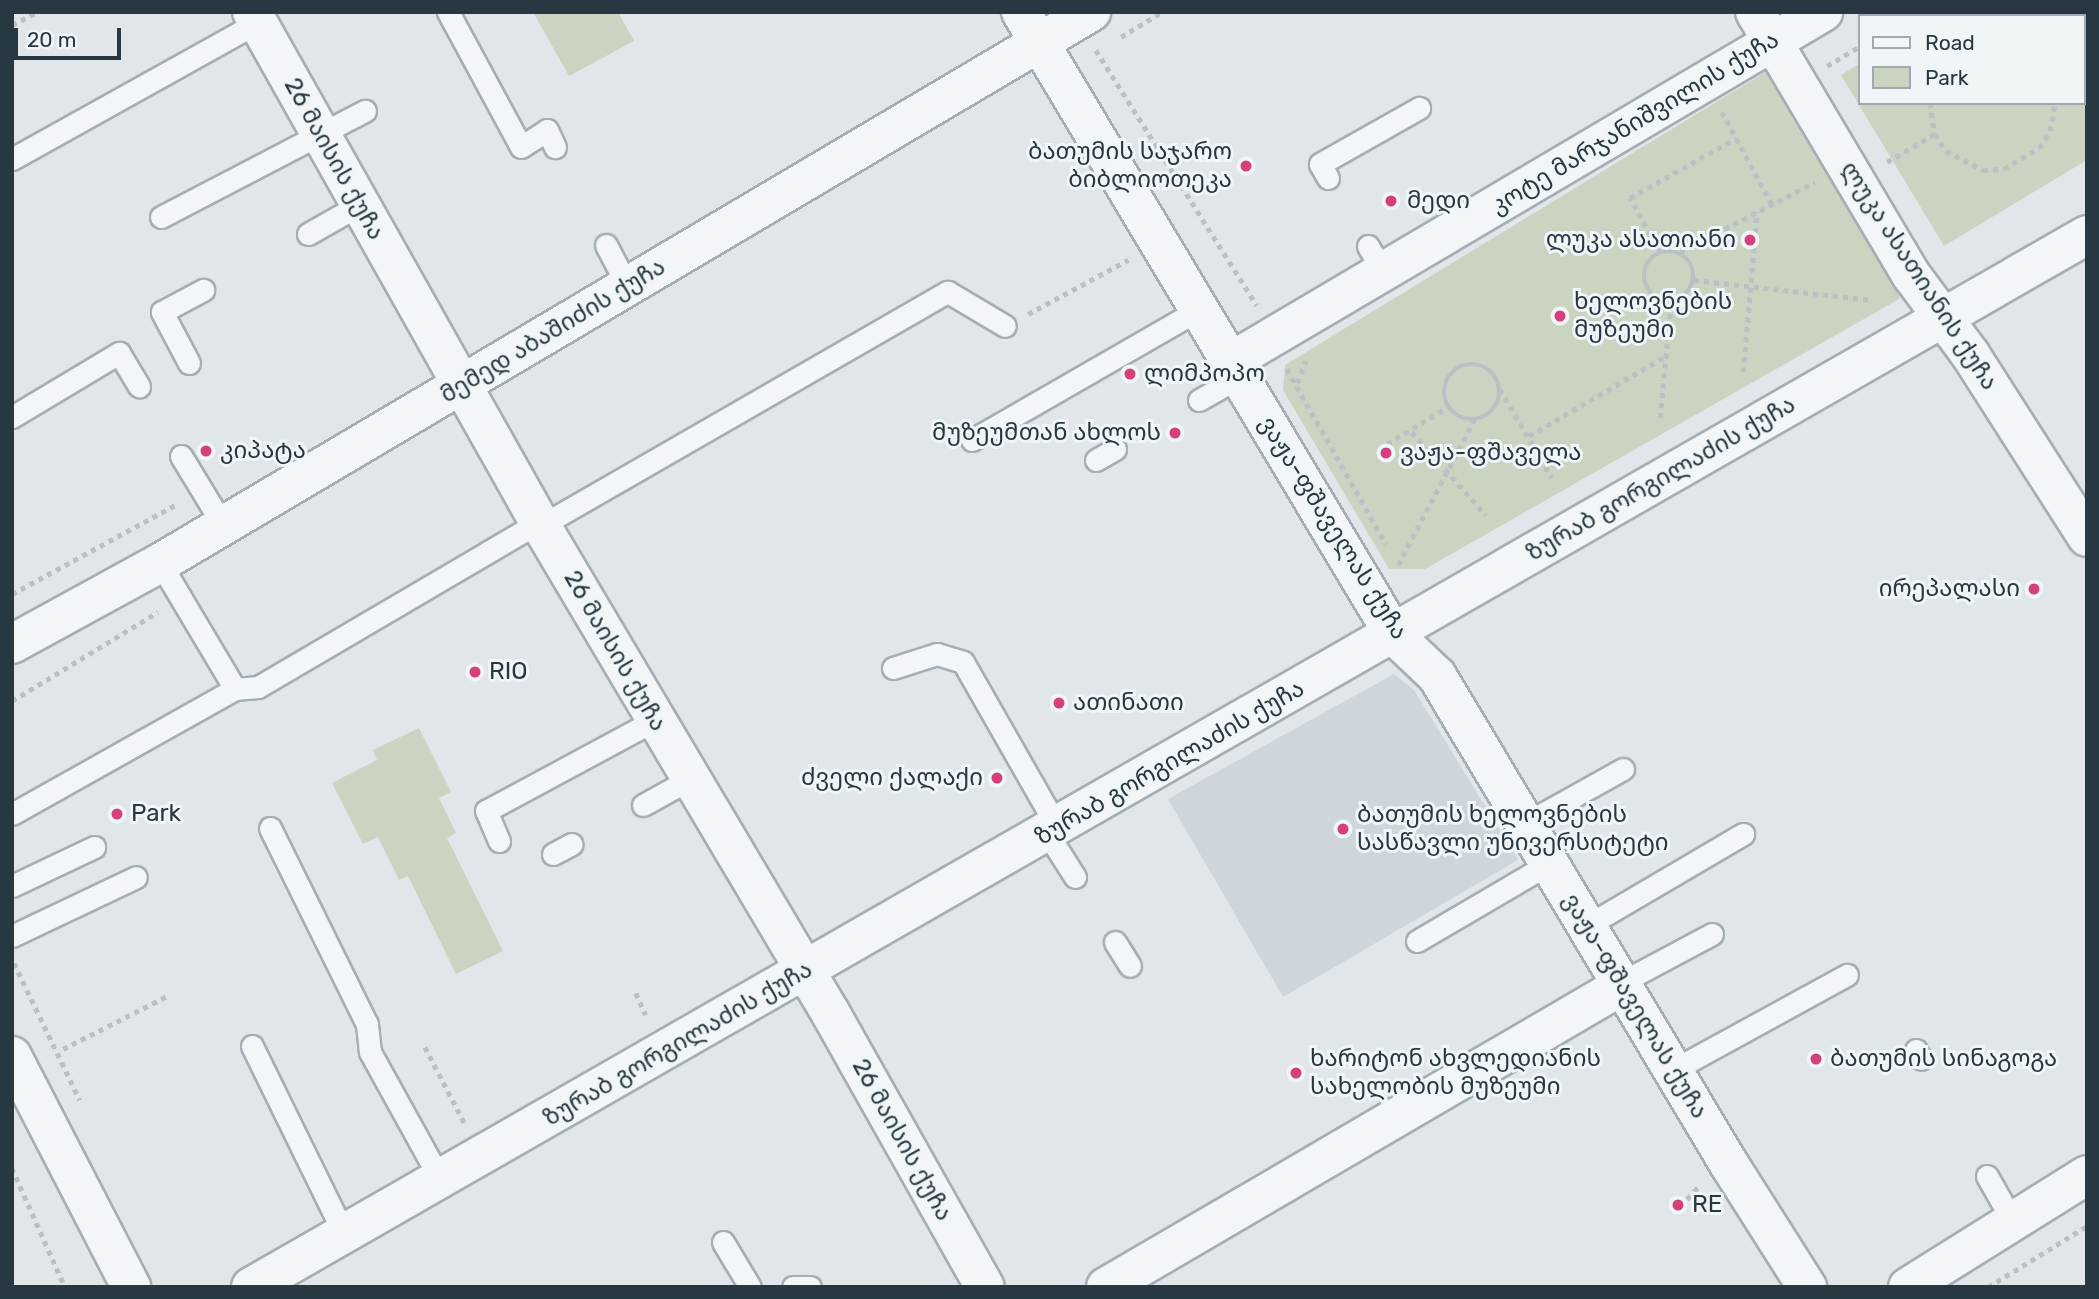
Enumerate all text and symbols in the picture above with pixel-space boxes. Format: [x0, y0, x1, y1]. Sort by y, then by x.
scale bar [18, 14, 124, 58]
legend [1857, 14, 2085, 105]
street label: კოტე მარჯანიშვილის ქუჩა [1486, 25, 1784, 221]
text: 20 m [27, 27, 76, 52]
text: Road [1925, 30, 1975, 55]
text: Park [1925, 65, 1969, 90]
street label: 26 მაისის ქუჩა [278, 73, 390, 245]
place label: ბათუმის საჯარო ბიბლიოთეკა [1028, 138, 1232, 194]
street label: ლუკა ასათიანის ქუჩა [1834, 156, 2004, 396]
marker: ბათუმის საჯარო ბიბლიოთეკა [1238, 158, 1254, 174]
place label: მედი [1407, 187, 1470, 215]
marker: მედი [1381, 191, 1401, 211]
place label: ლუკა ასათიანი [1546, 226, 1736, 254]
marker: ლუკა ასათიანი [1742, 232, 1758, 248]
street label: მემედ აბაშიძის ქუჩა [435, 252, 671, 410]
place label: ხელოვნების მუზეუმი [1574, 288, 1732, 344]
marker: ხელოვნების მუზეუმი [1552, 308, 1568, 324]
place label: ლიმპოპო [1144, 360, 1265, 388]
marker: ლიმპოპო [1122, 366, 1138, 382]
street label: ზურაბ გორგილაძის ქუჩა [1521, 390, 1801, 568]
street label: ვაჟა-ფშაველას ქუჩა [1252, 411, 1414, 645]
place label: მუზეუმთან ახლოს [932, 419, 1161, 447]
marker: მუზეუმთან ახლოს [1167, 425, 1183, 441]
place label: კიპატა [220, 437, 306, 465]
place label: ვაჟა-ფშაველა [1400, 439, 1582, 467]
marker: კიპატა [198, 443, 214, 459]
marker: ვაჟა-ფშაველა [1378, 445, 1394, 461]
street label: 26 მაისის ქუჩა [557, 566, 673, 736]
place label: ირეპალასი [1879, 575, 2020, 603]
marker: ირეპალასი [2026, 581, 2042, 597]
place label: RIO [489, 658, 528, 686]
marker: RIO [467, 664, 483, 680]
street label: ზურაბ გორგილაძის ქუჩა [1030, 674, 1310, 852]
place label: ათინათი [1073, 689, 1184, 717]
marker: ათინათი [1051, 695, 1067, 711]
place label: ძველი ქალაქი [801, 764, 983, 792]
marker: ძველი ქალაქი [989, 770, 1005, 786]
place label: Park [131, 800, 181, 828]
place label: ბათუმის ხელოვნების სასწავლი უნივერსიტეტი [1357, 801, 1669, 857]
marker: Park [109, 806, 125, 822]
marker: ბათუმის ხელოვნების სასწავლი უნივერსიტეტი [1335, 821, 1351, 837]
street label: ვაჟა-ფშაველას ქუჩა [1556, 888, 1714, 1124]
street label: ზურაბ გორგილაძის ქუჩა [538, 955, 818, 1133]
place label: ხარიტონ ახვლედიანის სახელობის მუზეუმი [1310, 1045, 1601, 1101]
place label: ბათუმის სინაგოგა [1830, 1045, 2057, 1073]
marker: ბათუმის სინაგოგა [1808, 1051, 1824, 1067]
street label: 26 მაისის ქუჩა [846, 1054, 958, 1226]
marker: ხარიტონ ახვლედიანის სახელობის მუზეუმი [1288, 1065, 1304, 1081]
place label: RE [1692, 1191, 1722, 1219]
marker: RE [1670, 1197, 1686, 1213]

